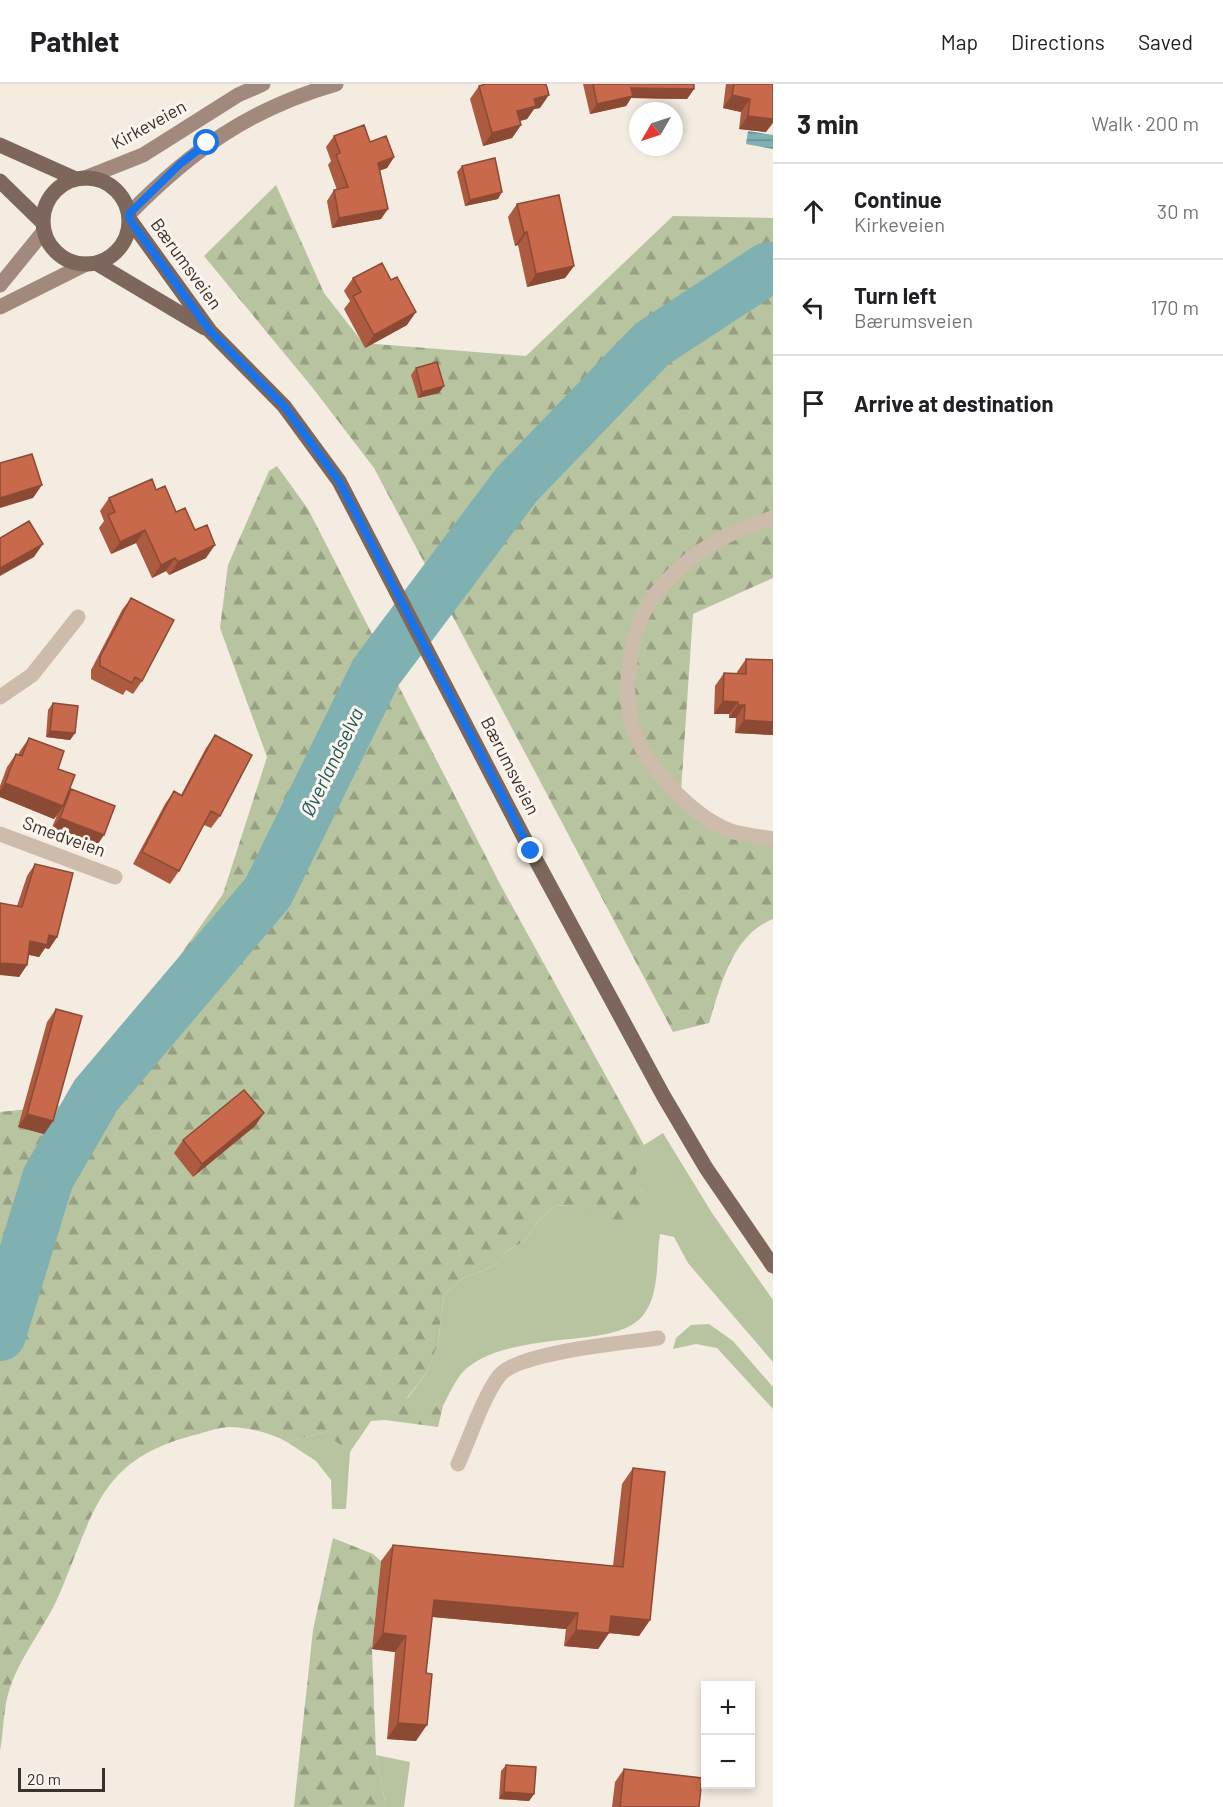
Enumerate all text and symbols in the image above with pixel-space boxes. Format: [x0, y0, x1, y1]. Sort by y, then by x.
text: Pathlet [30, 24, 119, 58]
text: Map [941, 29, 978, 54]
text: Directions [1011, 29, 1105, 54]
text: Saved [1138, 29, 1193, 54]
street label: Kirkeveien [107, 95, 190, 154]
north arrow [629, 102, 683, 156]
text: 3 min [797, 108, 859, 139]
text: Walk · 200 m [1091, 111, 1199, 135]
route start [193, 129, 219, 155]
text: Continue [854, 186, 942, 212]
icon: ahead [797, 195, 830, 228]
text: 30 m [1157, 199, 1199, 223]
text: Kirkeveien [854, 212, 945, 236]
street label: Bærumsveien [146, 214, 227, 313]
text: Turn left [854, 282, 937, 308]
icon: left [797, 291, 830, 324]
text: 170 m [1151, 295, 1199, 319]
text: Bærumsveien [854, 308, 973, 332]
icon: arrive [797, 387, 830, 420]
text: Arrive at destination [854, 390, 1053, 416]
water label: Øverlandselva [294, 703, 368, 820]
street label: Bærumsveien [477, 713, 545, 818]
street label: Smedveien [20, 811, 109, 861]
route end [517, 837, 543, 863]
map controls [701, 1681, 755, 1789]
button: + [701, 1681, 755, 1735]
button: − [701, 1735, 755, 1789]
scale bar [18, 1765, 105, 1792]
text: 20 m [27, 1769, 61, 1788]

